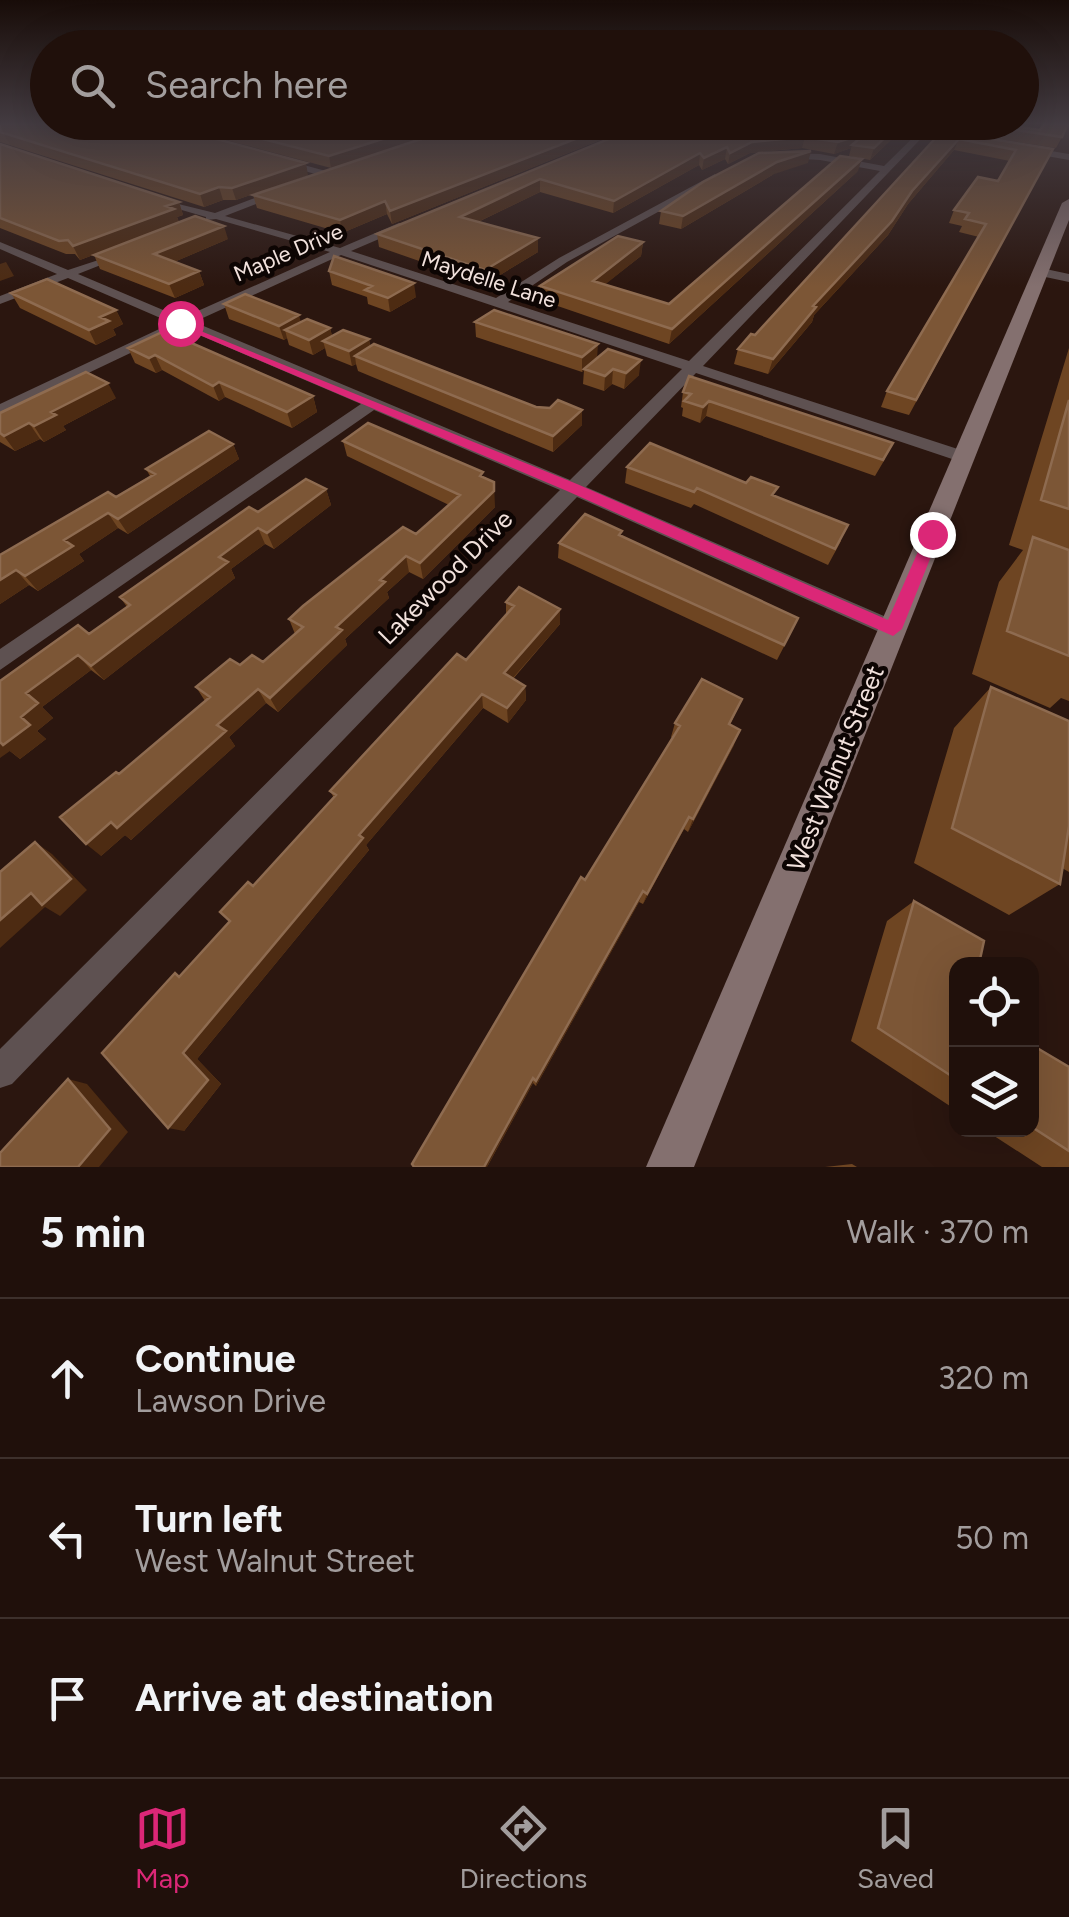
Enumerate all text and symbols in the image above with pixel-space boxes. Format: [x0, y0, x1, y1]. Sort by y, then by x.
search box [30, 30, 1039, 140]
icon: search [65, 58, 120, 113]
text: Search here [145, 62, 348, 108]
street label: Maple Drive [230, 217, 347, 288]
street label: Maydelle Lane [418, 245, 560, 314]
route start [158, 301, 204, 347]
street label: Lakewood Drive [372, 504, 518, 650]
route end [910, 512, 956, 558]
street label: West Walnut Street [780, 661, 890, 875]
map controls [949, 957, 1039, 1137]
button: locate [949, 957, 1039, 1047]
button: layers [949, 1047, 1039, 1137]
text: 5 min [40, 1207, 146, 1258]
text: Walk · 370 m [847, 1213, 1029, 1251]
text: Continue [135, 1336, 296, 1382]
icon: ahead [40, 1351, 95, 1406]
text: 320 m [938, 1359, 1029, 1397]
text: Lawson Drive [135, 1382, 326, 1420]
text: Turn left [135, 1496, 283, 1542]
icon: left [40, 1511, 95, 1566]
text: 50 m [955, 1519, 1029, 1557]
text: West Walnut Street [135, 1542, 415, 1580]
icon: arrive [40, 1671, 95, 1726]
text: Arrive at destination [135, 1675, 493, 1721]
tab: Map [135, 1801, 190, 1895]
tab: Directions [460, 1801, 587, 1895]
tab: Saved [857, 1801, 934, 1895]

